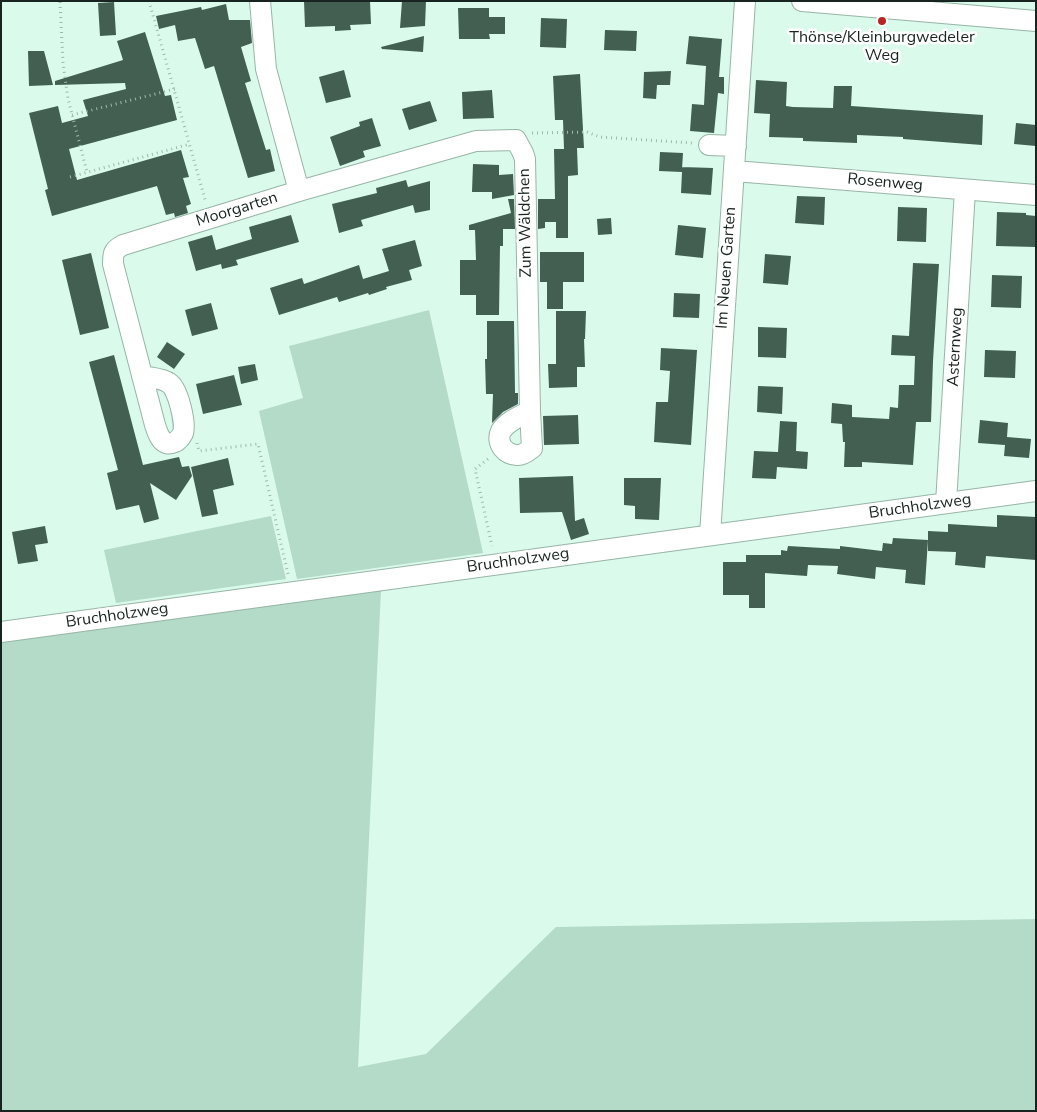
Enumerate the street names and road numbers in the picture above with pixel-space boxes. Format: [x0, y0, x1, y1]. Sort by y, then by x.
street label: Zum Wäldchen [515, 168, 537, 278]
street label: Rosenweg [846, 170, 924, 196]
street label: Moorgarten [194, 189, 280, 231]
street label: Im Neuen Garten [713, 206, 741, 330]
street label: Asternweg [944, 307, 968, 387]
street label: Bruchholzweg [868, 490, 972, 524]
street label: Bruchholzweg [466, 544, 570, 578]
street label: Bruchholzweg [65, 599, 169, 633]

